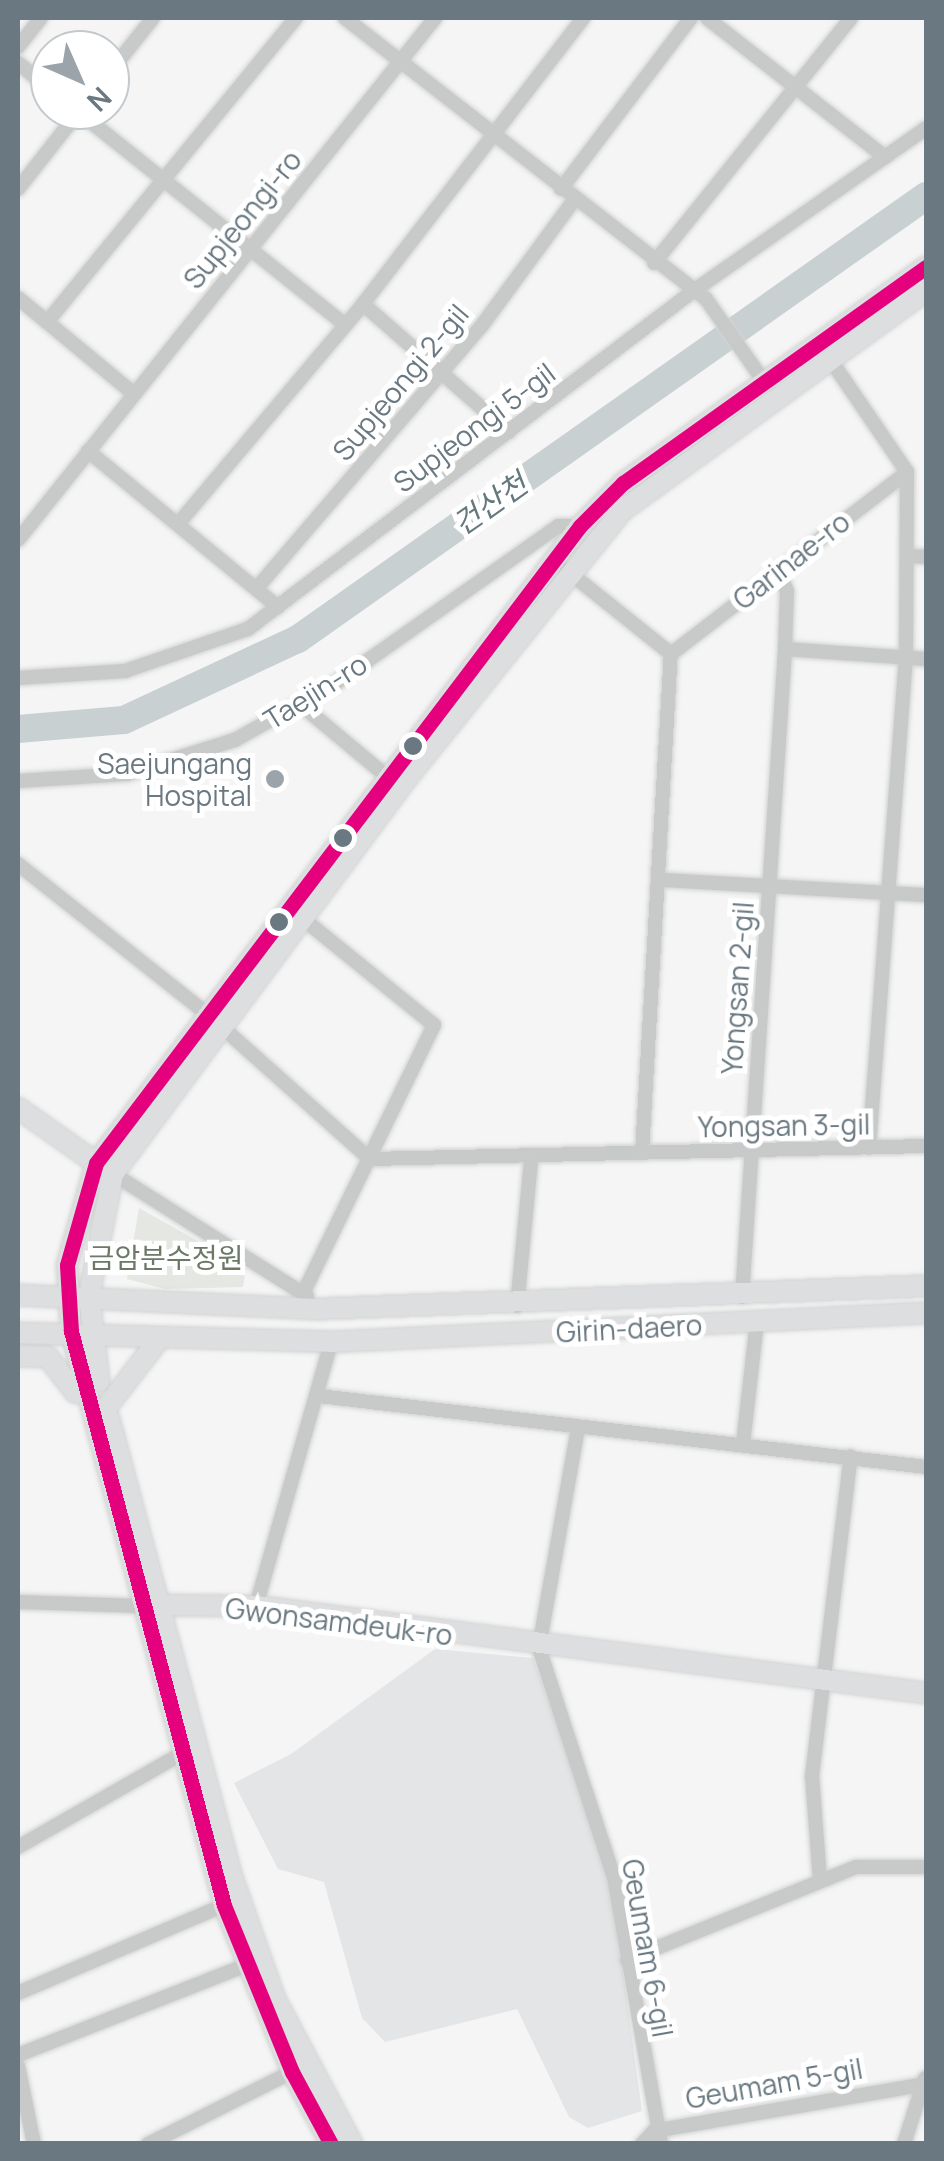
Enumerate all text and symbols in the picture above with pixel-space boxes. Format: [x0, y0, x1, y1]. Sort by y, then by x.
north arrow [30, 30, 130, 130]
text: N [79, 79, 120, 120]
street label: Supjeongi-ro [176, 143, 308, 295]
street label: Supjeongi 2-gil [325, 297, 475, 467]
street label: Supjeongi 5-gil [387, 355, 561, 499]
water label: 건산천 [446, 466, 534, 542]
street label: Garinae-ro [726, 504, 856, 616]
street label: Taejin-ro [257, 646, 373, 736]
unlabelled marker [403, 736, 423, 756]
place label: Saejungang Hospital [97, 746, 252, 812]
marker: Saejungang Hospital [262, 766, 288, 792]
unlabelled marker [333, 828, 353, 848]
street label: Yongsan 2-gil [714, 901, 760, 1075]
unlabelled marker [269, 912, 289, 932]
street label: Yongsan 3-gil [697, 1107, 871, 1143]
park label: 금암분수정원 [89, 1240, 243, 1274]
street label: Girin-daero [555, 1307, 703, 1349]
street label: Gwonsamdeuk-ro [224, 1590, 454, 1652]
street label: Geumam 6-gil [616, 1856, 680, 2040]
street label: Geumam 5-gil [683, 2051, 865, 2115]

